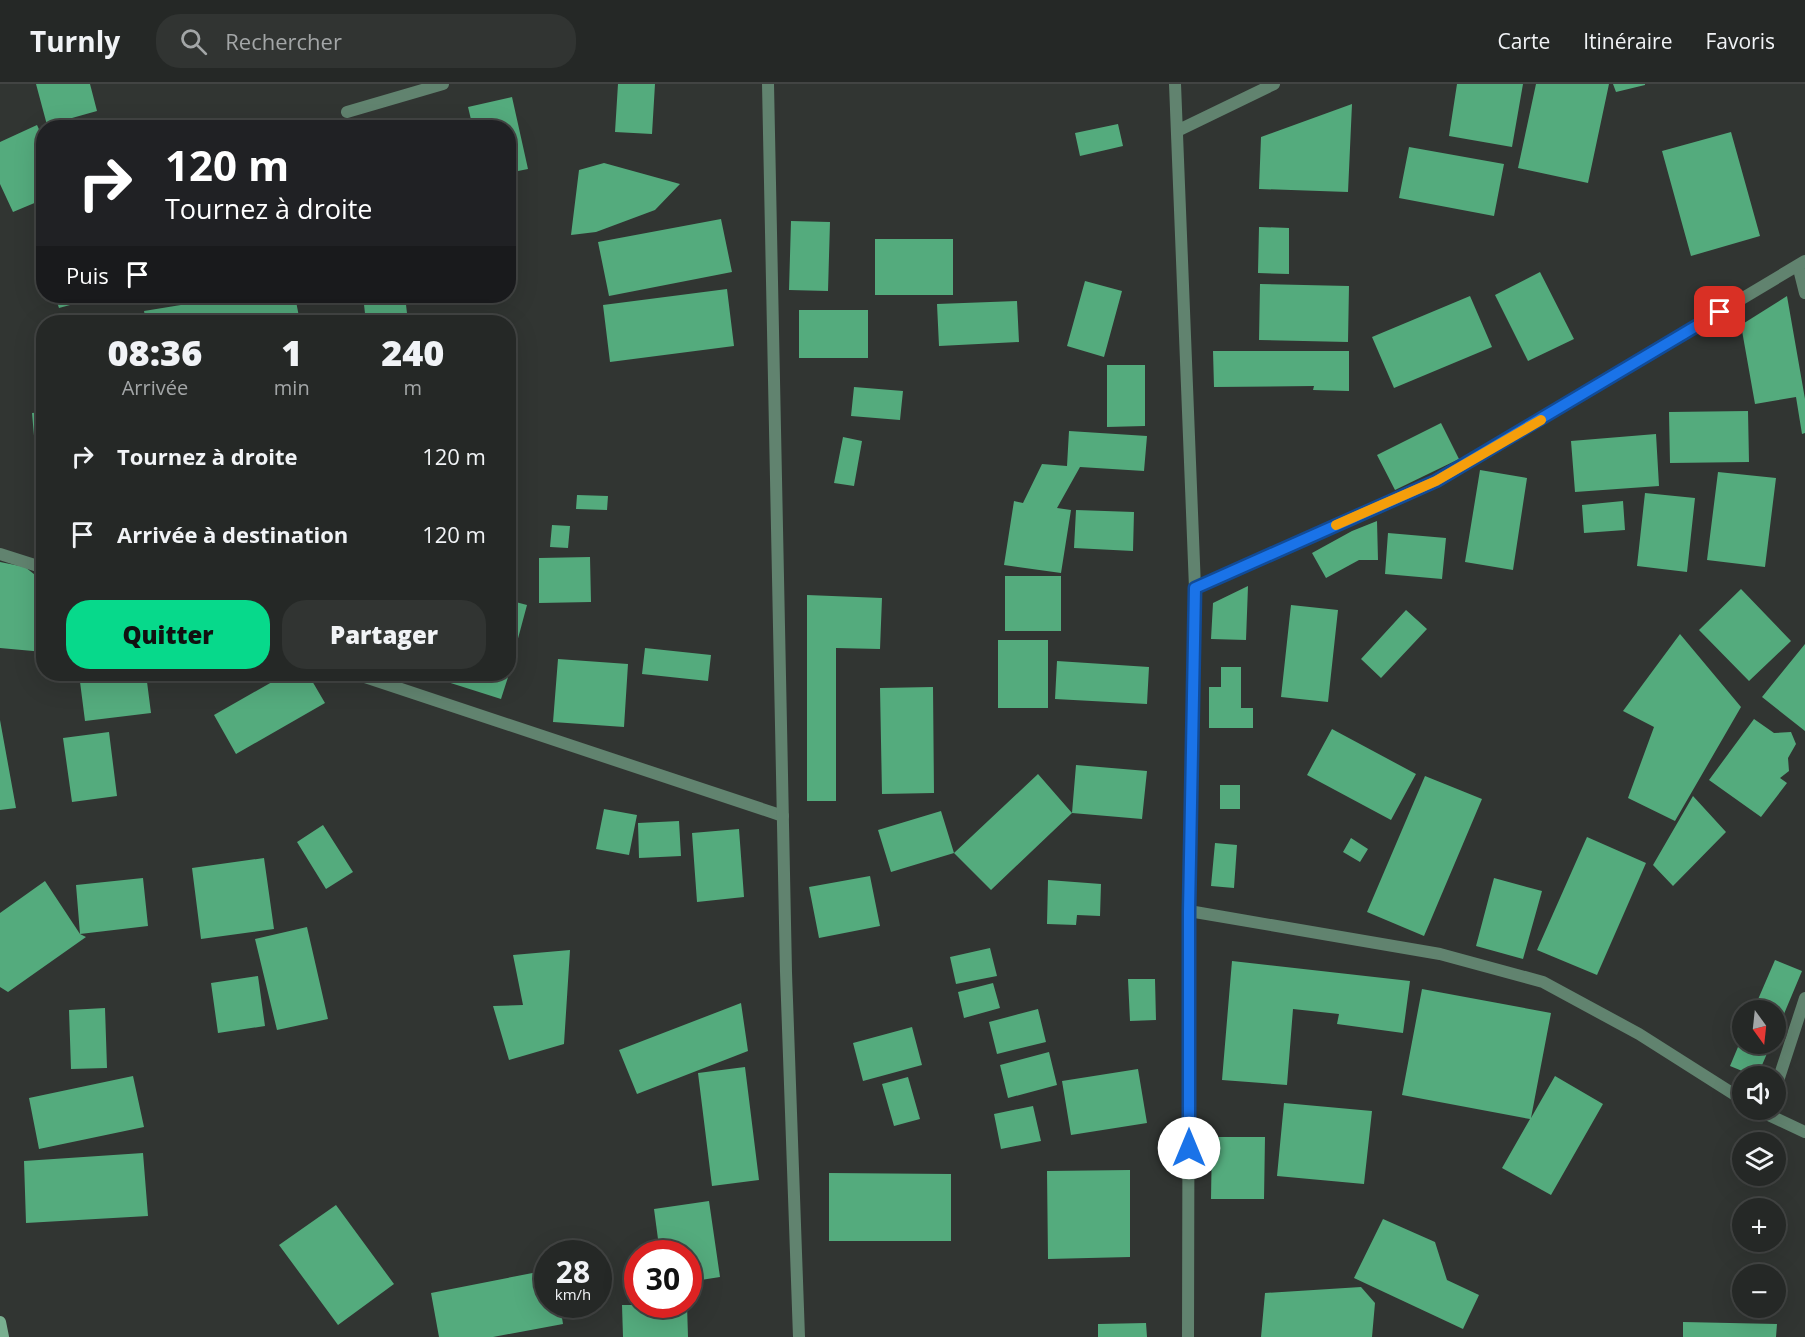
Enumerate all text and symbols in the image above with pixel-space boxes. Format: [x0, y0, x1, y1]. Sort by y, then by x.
search box [156, 14, 576, 68]
text: Turnly [30, 22, 120, 60]
icon: search [177, 25, 210, 58]
text: Rechercher [225, 26, 342, 56]
text: Carte [1497, 27, 1550, 55]
text: Itinéraire [1583, 27, 1672, 55]
text: Favoris [1705, 27, 1775, 55]
text: 120 m [165, 136, 289, 193]
icon: right [66, 144, 144, 222]
text: Tournez à droite [165, 190, 373, 227]
icon: arrive [121, 258, 154, 291]
text: Puis [66, 260, 109, 290]
pin [1694, 286, 1745, 337]
icon: arrive [1703, 295, 1736, 328]
text: 08:36 [108, 328, 202, 377]
text: 1 [281, 328, 302, 377]
text: 240 [381, 328, 444, 377]
text: Arrivée [122, 374, 188, 401]
text: min [274, 374, 310, 401]
text: m [404, 374, 422, 401]
icon: right [66, 440, 99, 473]
text: Tournez à droite [117, 441, 298, 471]
text: 120 m [422, 441, 486, 471]
icon: arrive [66, 518, 99, 551]
text: Arrivée à destination [117, 519, 348, 549]
text: 120 m [422, 519, 486, 549]
button: Quitter [66, 600, 270, 669]
button: Partager [282, 600, 486, 669]
north arrow [1732, 1000, 1786, 1054]
map controls [1732, 1000, 1786, 1318]
button: sound [1732, 1066, 1786, 1120]
position arrow [1157, 1116, 1221, 1180]
button: layers [1732, 1132, 1786, 1186]
button: + [1732, 1198, 1786, 1252]
speed limit sign: 30 [624, 1240, 702, 1318]
text: 28 [556, 1251, 590, 1292]
button: − [1732, 1264, 1786, 1318]
text: km/h [555, 1284, 591, 1304]

